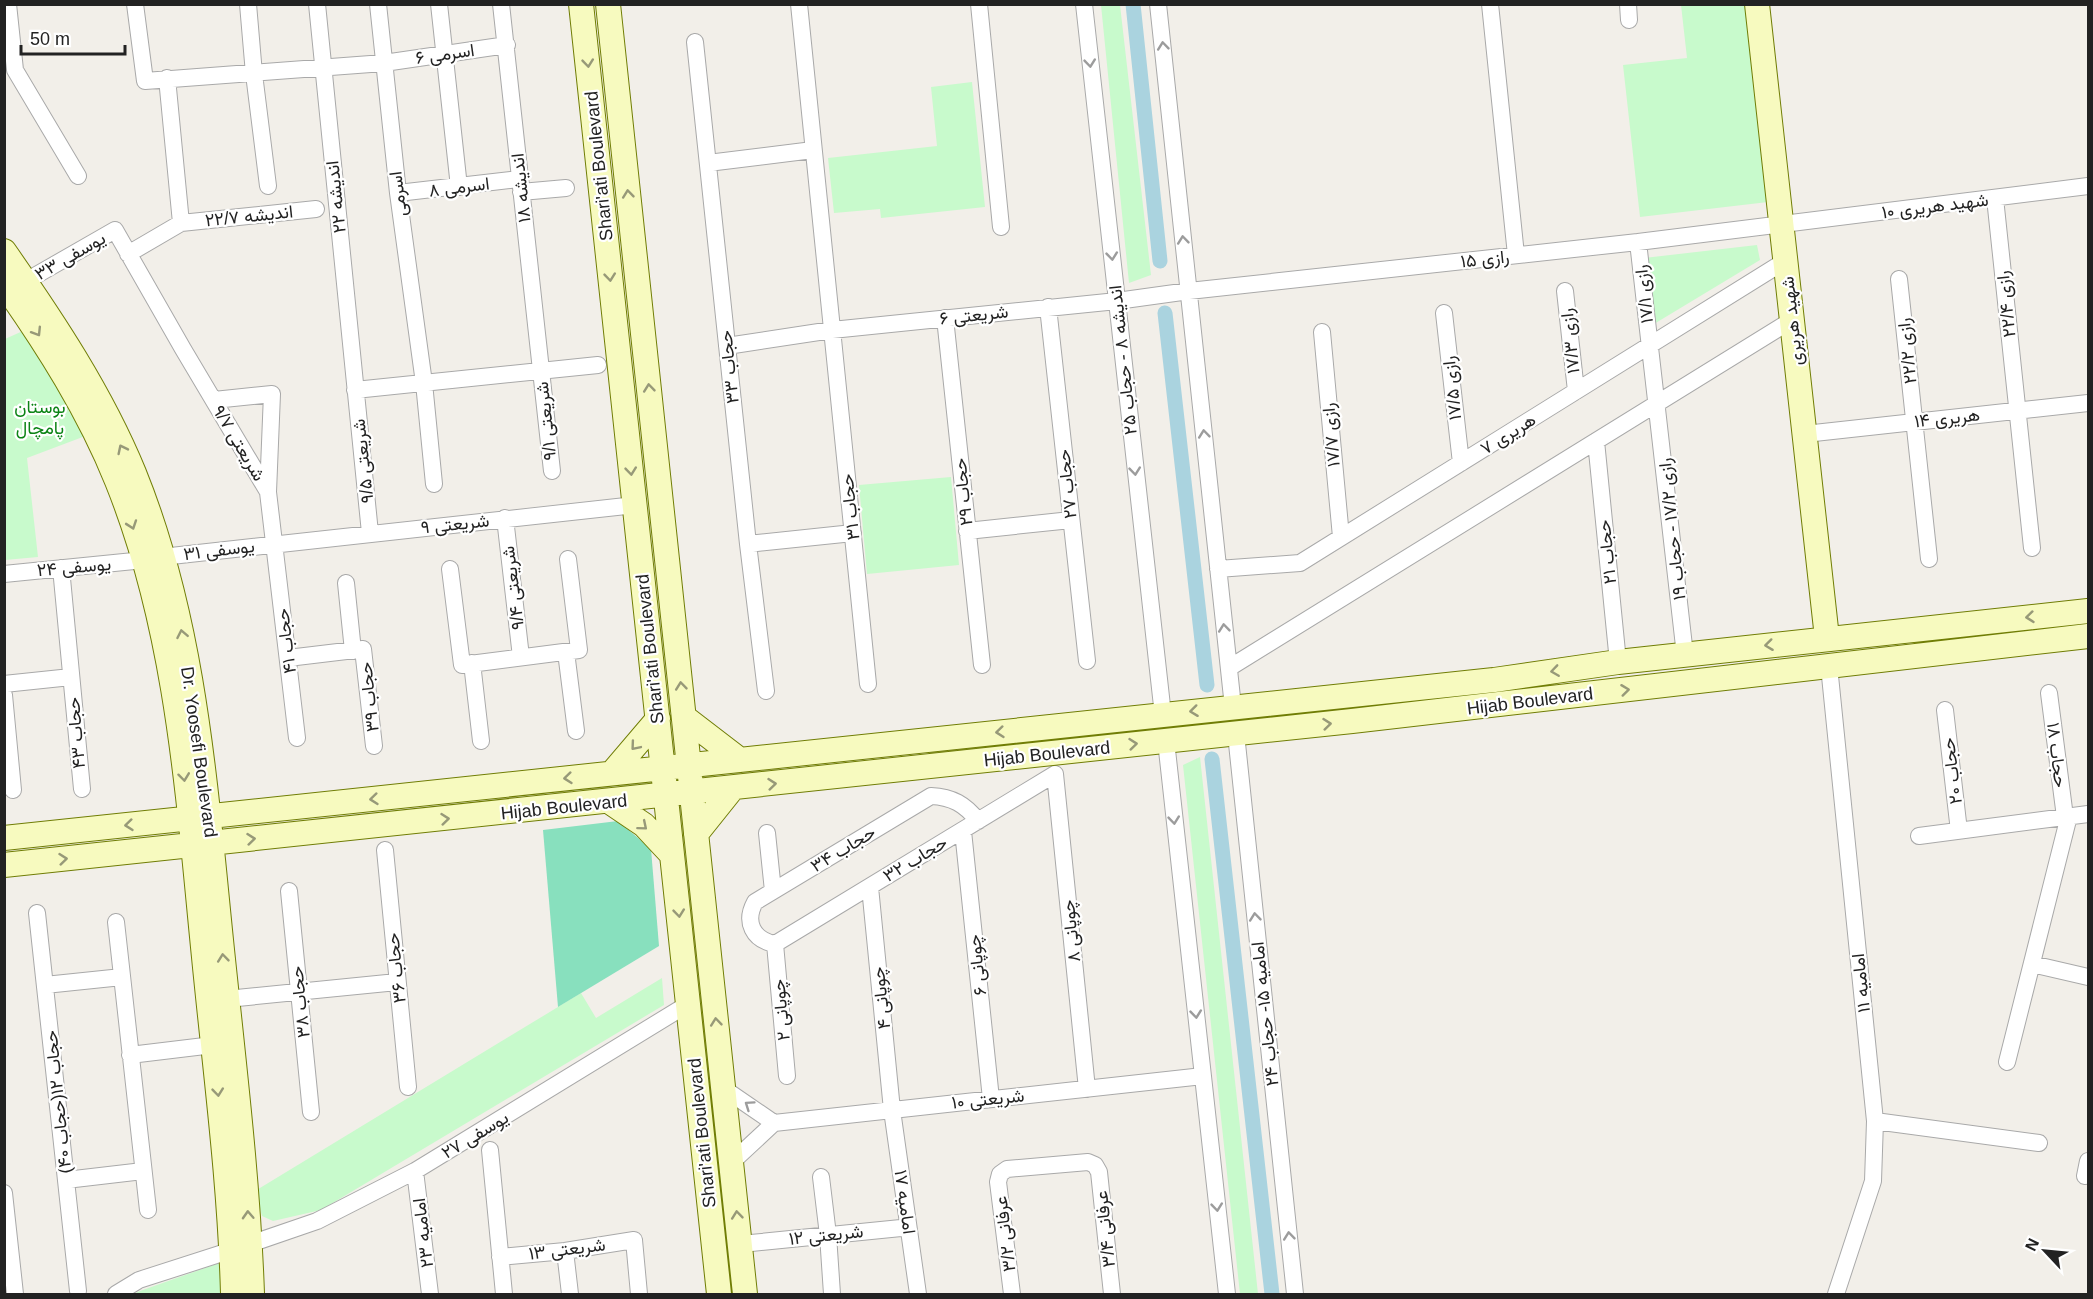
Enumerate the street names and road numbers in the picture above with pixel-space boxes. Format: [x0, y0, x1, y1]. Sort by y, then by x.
street label: اسرمی ۶ [414, 40, 476, 69]
street label: Shari'ati Boulevard [581, 90, 617, 242]
street label: اندیشه ۱۸ [507, 152, 535, 224]
street label: اندیشه ۲۲ [322, 160, 350, 234]
street label: اسرمی [385, 170, 412, 218]
street label: اسرمی ۸ [427, 173, 491, 202]
street label: شهید هریری ۱۰ [1880, 190, 1990, 223]
street label: اندیشه ۲۲/۷ [204, 201, 294, 231]
street label: یوسفی ۳۳ [31, 228, 109, 285]
street label: رازی ۱۵ [1460, 247, 1510, 272]
street label: رازی ۱۷/۱ [1631, 264, 1658, 324]
street label: رازی ۲۲/۴ [1993, 269, 2020, 338]
street label: شهید هریری [1777, 275, 1808, 367]
street label: اندیشه ۸ - حجاب ۲۵ [1105, 284, 1141, 436]
street label: شریعتی ۶ [939, 301, 1009, 330]
street label: رازی ۱۷/۳ [1557, 307, 1584, 375]
street label: رازی ۲۲/۲ [1894, 317, 1921, 385]
street label: حجاب ۳۳ [715, 329, 743, 405]
street label: رازی ۱۷/۵ [1439, 355, 1466, 421]
street label: شریعتی ۹/۱ [532, 381, 561, 461]
street label: شریعتی ۹/۷ [208, 402, 269, 485]
street label: رازی ۱۷/۷ [1318, 402, 1345, 468]
street label: هریری ۱۴ [1913, 405, 1981, 432]
street label: هریری ۷ [1477, 409, 1540, 459]
street label: شریعتی ۹/۵ [349, 418, 378, 504]
street label: حجاب ۲۷ [1053, 448, 1081, 520]
street label: حجاب ۲۹ [950, 457, 976, 527]
street label: رازی ۱۷/۲ - حجاب ۱۹ [1655, 457, 1690, 601]
street label: حجاب ۳۱ [837, 473, 863, 541]
street label: شریعتی ۹ [420, 510, 490, 539]
street label: حجاب ۲۱ [1594, 519, 1620, 585]
street label: یوسفی ۳۱ [182, 536, 256, 565]
street label: شریعتی ۹/۴ [498, 545, 529, 631]
street label: یوسفی ۲۴ [36, 554, 112, 581]
street label: Shari'ati Boulevard [632, 573, 668, 725]
street label: حجاب ۴۱ [272, 607, 300, 675]
street label: حجاب ۳۹ [355, 661, 383, 733]
street label: Dr. Yoosefi Boulevard [177, 665, 221, 839]
street label: Hijab Boulevard [1466, 683, 1594, 719]
street label: حجاب ۴۳ [63, 696, 89, 770]
street label: حجاب ۱۸ [2043, 721, 2071, 789]
street label: Hijab Boulevard [983, 737, 1111, 771]
street label: حجاب ۲۰ [1938, 737, 1966, 805]
street label: Hijab Boulevard [500, 790, 628, 824]
street label: حجاب ۳۴ [807, 822, 879, 876]
street label: حجاب ۳۲ [879, 832, 951, 886]
street label: چوپانی ۸ [1058, 899, 1086, 963]
street label: حجاب ۳۶ [382, 932, 410, 1004]
street label: چوپانی ۶ [964, 933, 992, 996]
street label: امامیه ۱۵- حجاب ۲۴ [1247, 941, 1283, 1087]
street label: امامیه ۱۱ [1848, 952, 1874, 1014]
street label: حجاب ۳۸ [286, 965, 314, 1039]
street label: چوپانی ۴ [868, 966, 896, 1030]
street label: چوپانی ۲ [768, 978, 796, 1042]
street label: حجاب ۱۲(حجاب ۴۰) [41, 1029, 75, 1175]
street label: Shari'ati Boulevard [684, 1057, 720, 1209]
street label: شریعتی ۱۰ [951, 1085, 1025, 1114]
street label: یوسفی ۲۷ [438, 1107, 513, 1164]
street label: امامیه ۱۷ [891, 1169, 919, 1235]
street label: عرفانی ۳/۴ [1091, 1190, 1120, 1268]
street label: عرفانی ۳/۲ [990, 1195, 1021, 1273]
street label: امامیه ۲۳ [409, 1197, 437, 1269]
street label: شریعتی ۱۲ [788, 1221, 864, 1250]
street label: شریعتی ۱۳ [527, 1234, 607, 1265]

